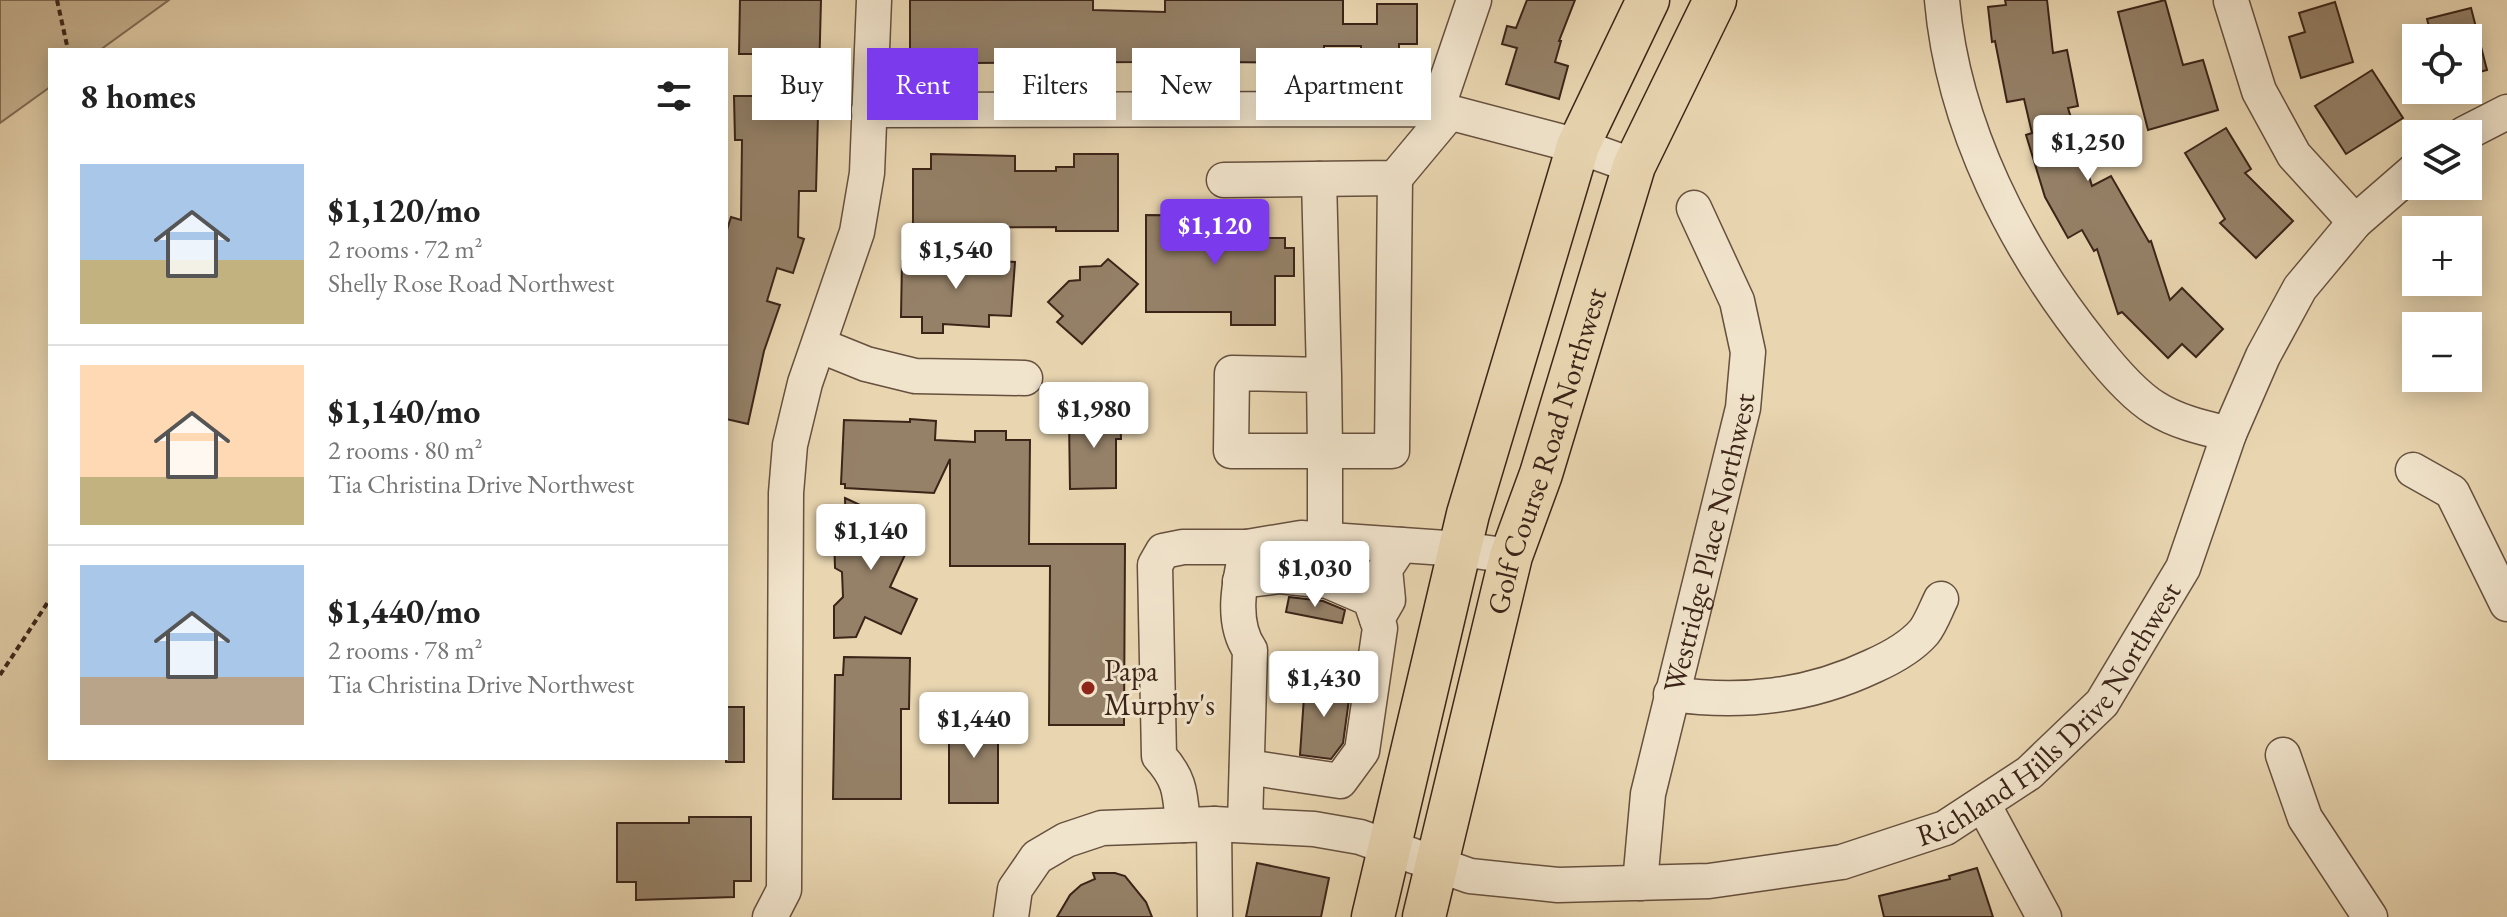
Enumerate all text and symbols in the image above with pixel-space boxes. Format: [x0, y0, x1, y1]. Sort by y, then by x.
map controls [2402, 24, 2482, 392]
button: locate [2402, 24, 2482, 104]
chip: Buy [752, 48, 851, 120]
chip: Rent [867, 48, 978, 120]
chip: Filters [994, 48, 1116, 120]
chip: New [1132, 48, 1240, 120]
chip: Apartment [1256, 48, 1431, 120]
text: 8 homes [80, 74, 196, 118]
icon: filters [652, 74, 696, 118]
pin: $1,250 [2023, 115, 2153, 183]
button: layers [2402, 120, 2482, 200]
text: $1,250 [2051, 124, 2125, 158]
text: $1,120/mo [328, 188, 480, 232]
icon: home [144, 196, 240, 292]
pin: $1,120 [1150, 199, 1280, 267]
text: $1,120 [1178, 208, 1252, 242]
button: + [2402, 216, 2482, 296]
pin: $1,540 [891, 223, 1021, 291]
text: 2 rooms · 72 m² [328, 232, 483, 266]
text: $1,540 [919, 232, 993, 266]
text: Shelly Rose Road Northwest [328, 266, 614, 300]
street label: Golf Course Road Northwest [1478, 282, 1615, 618]
button: − [2402, 312, 2482, 392]
pin: $1,980 [1029, 382, 1159, 450]
text: $1,140/mo [328, 389, 480, 433]
text: $1,980 [1057, 391, 1131, 425]
street label: Westridge Place Northwest [1654, 391, 1763, 697]
icon: home [144, 397, 240, 493]
text: 2 rooms · 80 m² [328, 433, 483, 467]
text: Tia Christina Drive Northwest [328, 467, 634, 501]
pin: $1,140 [806, 504, 936, 572]
text: $1,140 [834, 513, 908, 547]
pin: $1,030 [1250, 541, 1380, 609]
text: $1,030 [1278, 550, 1352, 584]
street label: Richland Hills Drive Northwest [1912, 574, 2190, 855]
text: $1,440/mo [328, 589, 480, 633]
icon: home [144, 597, 240, 693]
text: 2 rooms · 78 m² [328, 633, 483, 667]
place label: Papa Murphy's [1104, 651, 1215, 724]
pin: $1,430 [1259, 651, 1389, 719]
text: $1,430 [1287, 660, 1361, 694]
text: Tia Christina Drive Northwest [328, 667, 634, 701]
marker: Papa Murphy's [1079, 679, 1097, 697]
pin: $1,440 [909, 692, 1039, 760]
text: $1,440 [937, 701, 1011, 735]

